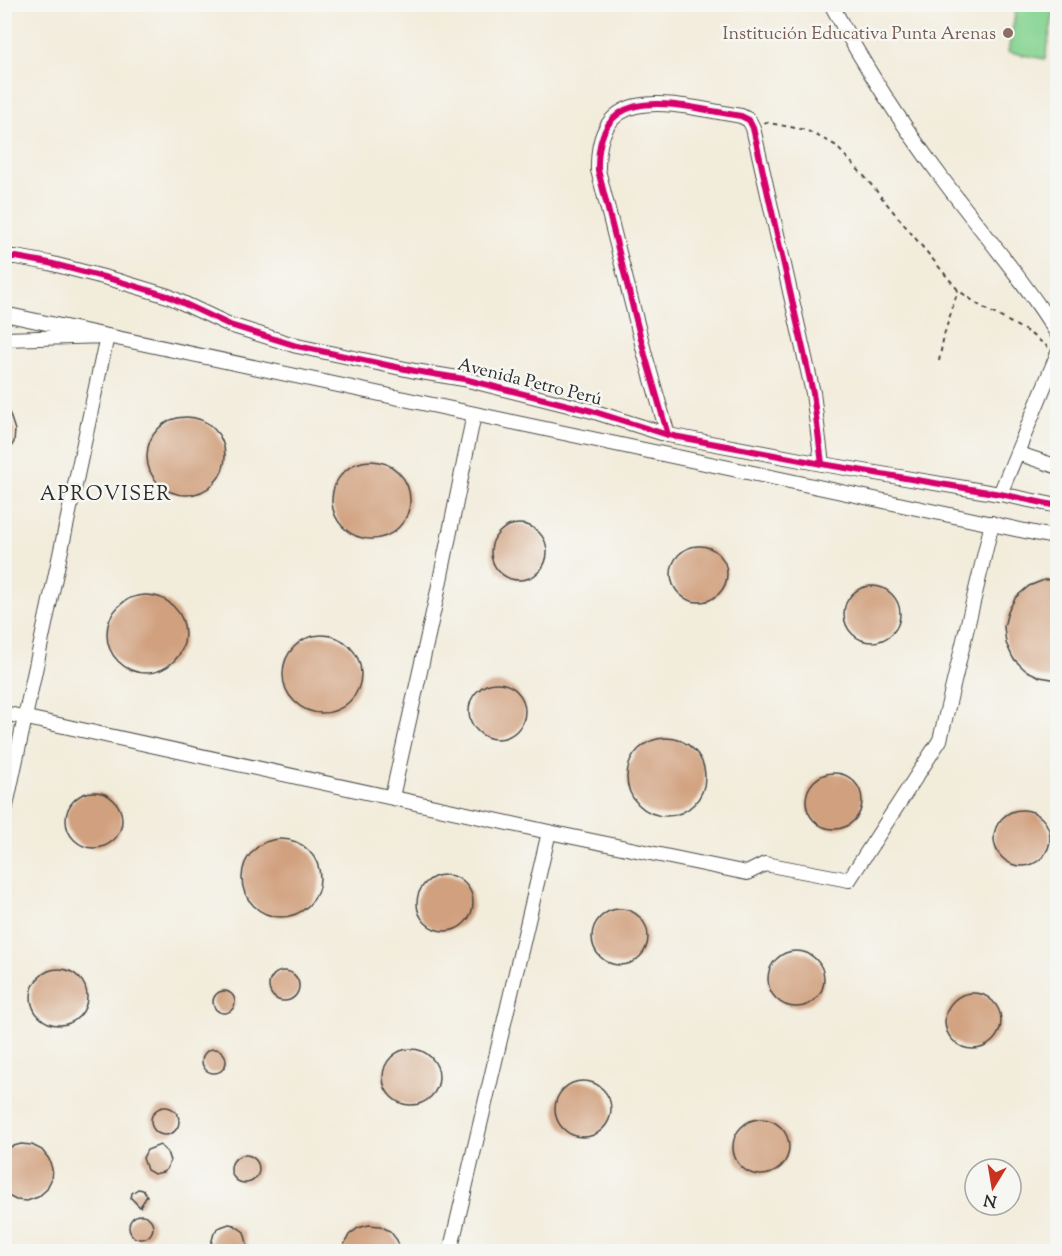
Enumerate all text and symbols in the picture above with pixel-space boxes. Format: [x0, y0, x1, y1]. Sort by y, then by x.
place label: Institución Educativa Punta Arenas [723, 22, 996, 48]
marker: Institución Educativa Punta Arenas [1001, 26, 1015, 40]
street label: Avenida Petro Perú [455, 352, 604, 413]
district label: APROVISER [40, 481, 172, 510]
north arrow [963, 1157, 1023, 1217]
text: N [982, 1187, 999, 1212]

